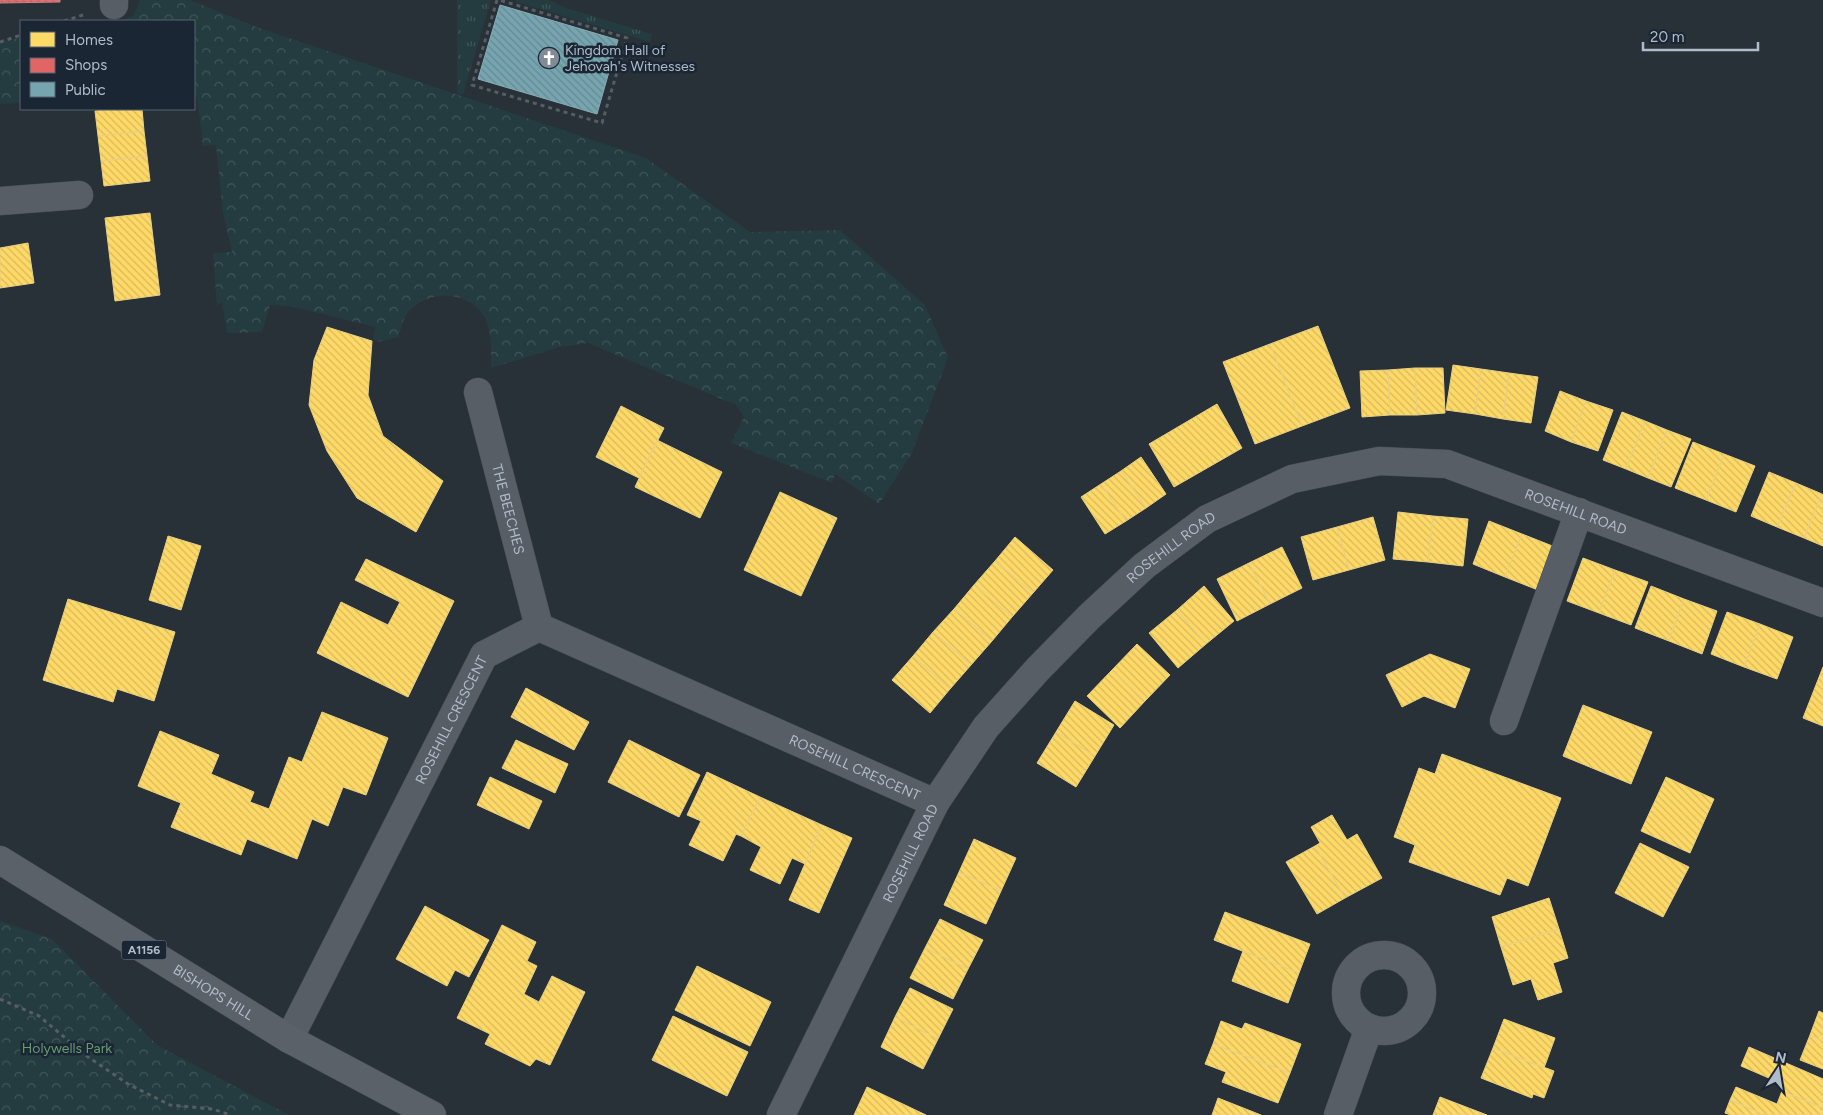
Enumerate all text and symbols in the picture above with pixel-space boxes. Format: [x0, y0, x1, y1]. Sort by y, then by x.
legend [20, 20, 195, 110]
scale bar [1643, 20, 1758, 52]
text: 20 m [1650, 28, 1684, 46]
text: Homes [65, 31, 113, 49]
place label: Kingdom Hall of Jehovah's Witnesses [565, 42, 695, 75]
church icon: Kingdom Hall of Jehovah's Witnesses [537, 46, 561, 70]
text: Shops [65, 56, 107, 74]
text: Public [65, 81, 106, 99]
street label: THE BEECHES [488, 462, 528, 556]
street label: ROSEHILL ROAD [1522, 485, 1629, 539]
street label: ROSEHILL ROAD [1123, 508, 1218, 587]
street label: ROSEHILL CRESCENT [412, 653, 491, 787]
street label: ROSEHILL CRESCENT [786, 731, 923, 804]
street label: ROSEHILL ROAD [879, 801, 942, 905]
road number: A1156 [122, 940, 166, 960]
street label: BISHOPS HILL [170, 961, 257, 1024]
park label: Holywells Park [22, 1040, 112, 1057]
north arrow [1753, 1045, 1803, 1095]
text: N [1774, 1048, 1788, 1067]

